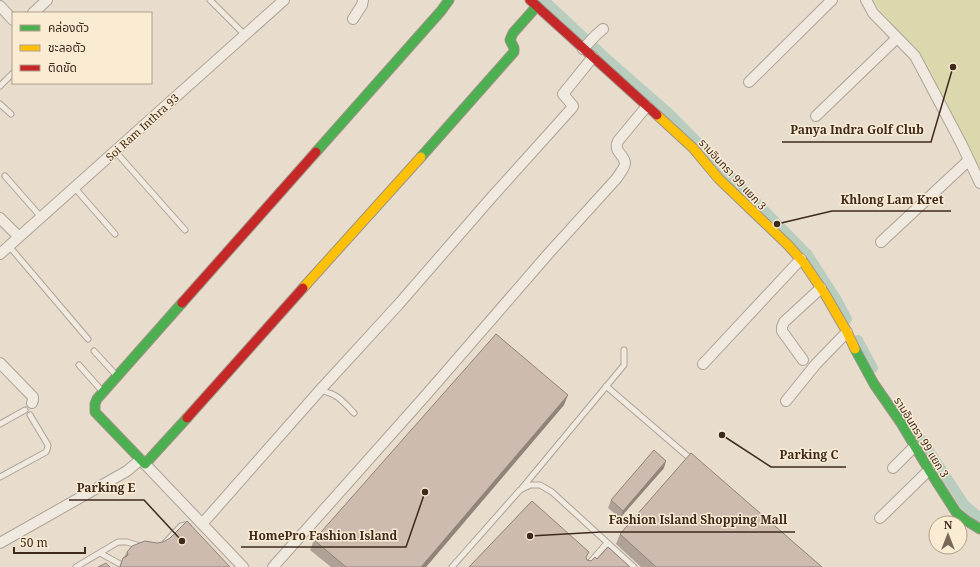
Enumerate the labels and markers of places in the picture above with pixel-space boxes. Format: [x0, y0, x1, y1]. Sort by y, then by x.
callout: Panya Indra Golf Club [782, 118, 931, 142]
callout: Khlong Lam Kret [832, 187, 951, 211]
callout: Parking C [771, 443, 846, 467]
callout: Parking E [69, 476, 144, 500]
callout: Fashion Island Shopping Mall [601, 508, 795, 532]
callout: HomePro Fashion Island [241, 523, 406, 547]

